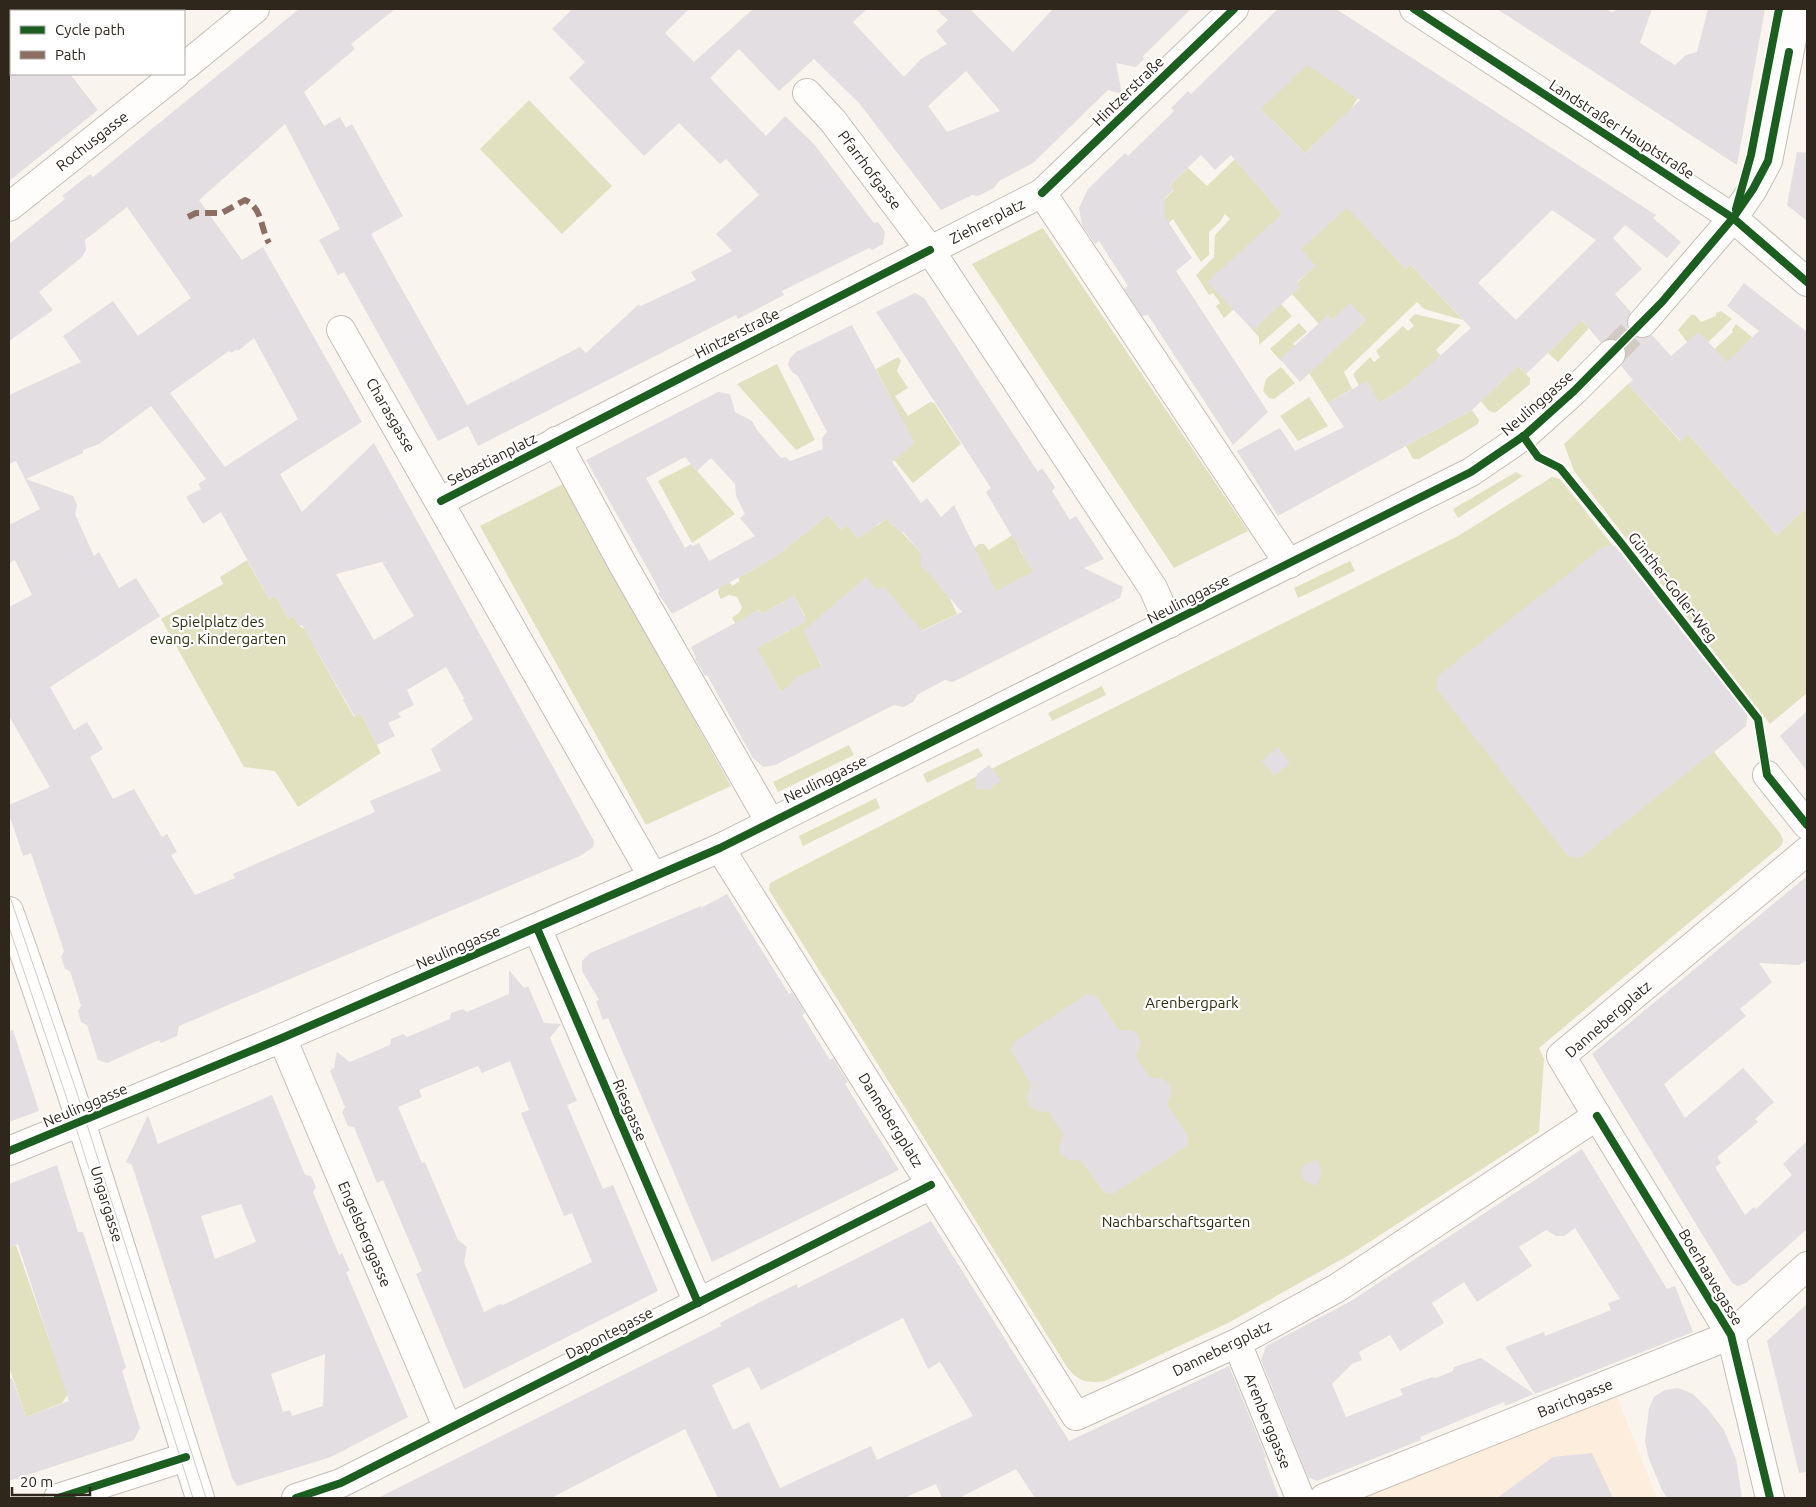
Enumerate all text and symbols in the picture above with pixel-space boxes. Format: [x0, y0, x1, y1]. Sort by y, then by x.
legend [10, 10, 185, 75]
text: Cycle path [55, 21, 125, 38]
text: Path [55, 46, 86, 63]
street label: Hintzerstraße [1089, 53, 1167, 129]
street label: Landstraßer Hauptstraße [1546, 76, 1698, 182]
street label: Rochusgasse [53, 108, 131, 174]
street label: Pfarrhofgasse [835, 127, 905, 213]
street label: Ziehrerplatz [947, 195, 1027, 247]
street label: Hintzerstraße [692, 304, 782, 362]
street label: Neulinggasse [1497, 367, 1577, 439]
street label: Charasgasse [363, 375, 419, 455]
street label: Sebastianplatz [444, 429, 540, 489]
street label: Günther-Goller-Weg [1625, 529, 1721, 645]
street label: Neulinggasse [1144, 571, 1232, 627]
park label: Spielplatz des evang. Kindergarten [150, 613, 286, 647]
street label: Neulinggasse [781, 752, 869, 806]
street label: Neulinggasse [413, 922, 503, 972]
street label: Dannebergplatz [1562, 977, 1655, 1061]
park label: Arenbergpark [1145, 994, 1239, 1011]
street label: Dannebergplatz [855, 1070, 927, 1171]
street label: Riesgasse [609, 1077, 651, 1143]
street label: Neulinggasse [40, 1080, 130, 1130]
street label: Ungargasse [87, 1164, 127, 1244]
street label: Engelsberggasse [335, 1179, 395, 1289]
park label: Nachbarschaftsgarten [1102, 1213, 1250, 1230]
street label: Boerhaavegasse [1676, 1226, 1746, 1328]
street label: Dapontegasse [562, 1304, 656, 1362]
street label: Dannebergplatz [1170, 1317, 1274, 1379]
street label: Arenberggasse [1241, 1371, 1295, 1471]
street label: Barichgasse [1535, 1375, 1615, 1421]
scale bar [12, 1464, 90, 1496]
text: 20 m [20, 1473, 53, 1490]

